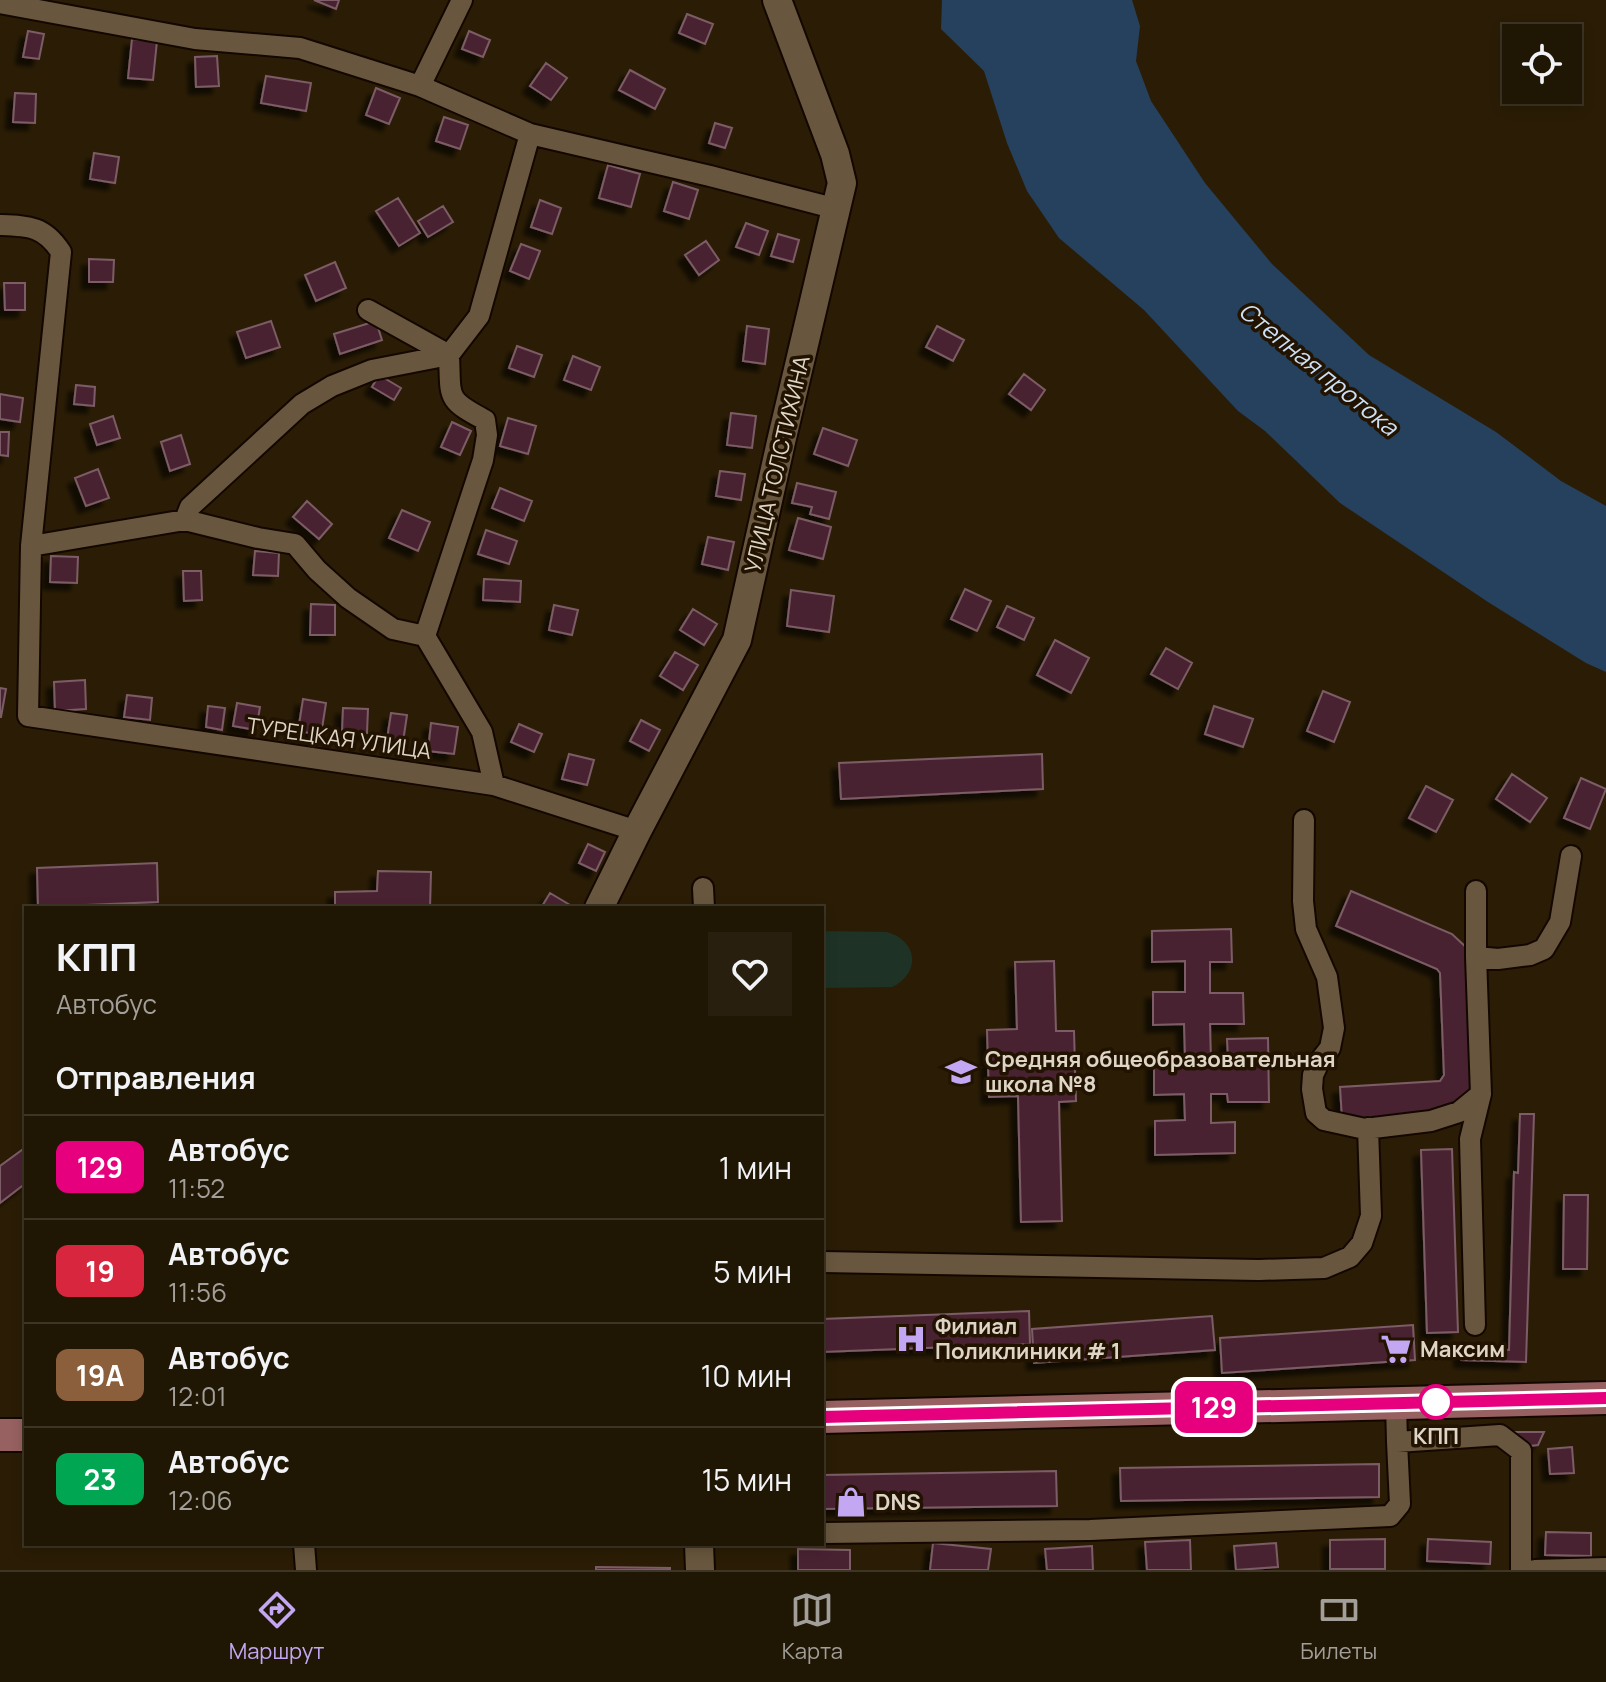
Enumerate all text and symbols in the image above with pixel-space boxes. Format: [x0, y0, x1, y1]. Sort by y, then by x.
map controls [1502, 24, 1582, 104]
button: locate [1502, 24, 1582, 104]
water label: Степная протока [1233, 293, 1407, 443]
street label: УЛИЦА ТОЛСТИХИНА [737, 352, 817, 576]
street label: ТУРЕЦКАЯ УЛИЦА [245, 710, 433, 766]
text: КПП [56, 930, 137, 982]
button: heart [708, 932, 792, 1016]
text: Автобус [56, 986, 157, 1022]
place label: Средняя общеобразовательная школа №8 [985, 1044, 1336, 1099]
school or university icon: Средняя общеобразовательная школа №8 [944, 1055, 978, 1089]
text: Отправления [56, 1057, 256, 1098]
text: Автобус [168, 1129, 290, 1170]
text: 1 мин [719, 1147, 792, 1188]
text: 129 [77, 1148, 123, 1186]
text: 11:52 [168, 1170, 225, 1206]
text: Автобус [168, 1233, 290, 1274]
text: 5 мин [713, 1251, 792, 1292]
text: 19 [85, 1252, 115, 1290]
text: 11:56 [168, 1274, 227, 1310]
place label: Филиал Поликлиники # 1 [935, 1311, 1121, 1366]
hospital icon: Филиал Поликлиники # 1 [894, 1322, 928, 1356]
supermarket icon: Максим [1379, 1332, 1413, 1366]
place label: Максим [1420, 1334, 1505, 1364]
text: Автобус [168, 1337, 290, 1378]
text: 10 мин [700, 1355, 792, 1396]
text: 19А [76, 1356, 124, 1394]
text: 12:01 [168, 1378, 227, 1414]
line badge: 129 [1168, 1381, 1260, 1433]
marker: КПП [1419, 1385, 1453, 1419]
text: 129 [1191, 1388, 1237, 1426]
place label: КПП [1413, 1421, 1459, 1451]
text: Автобус [168, 1441, 290, 1482]
text: 15 мин [701, 1459, 792, 1500]
text: 23 [84, 1460, 116, 1498]
text: 12:06 [168, 1482, 233, 1518]
shop icon: DNS [834, 1485, 868, 1519]
place label: DNS [875, 1487, 921, 1517]
tab: Маршрут [229, 1588, 324, 1666]
tab: Карта [782, 1588, 843, 1666]
tab: Билеты [1300, 1588, 1377, 1666]

